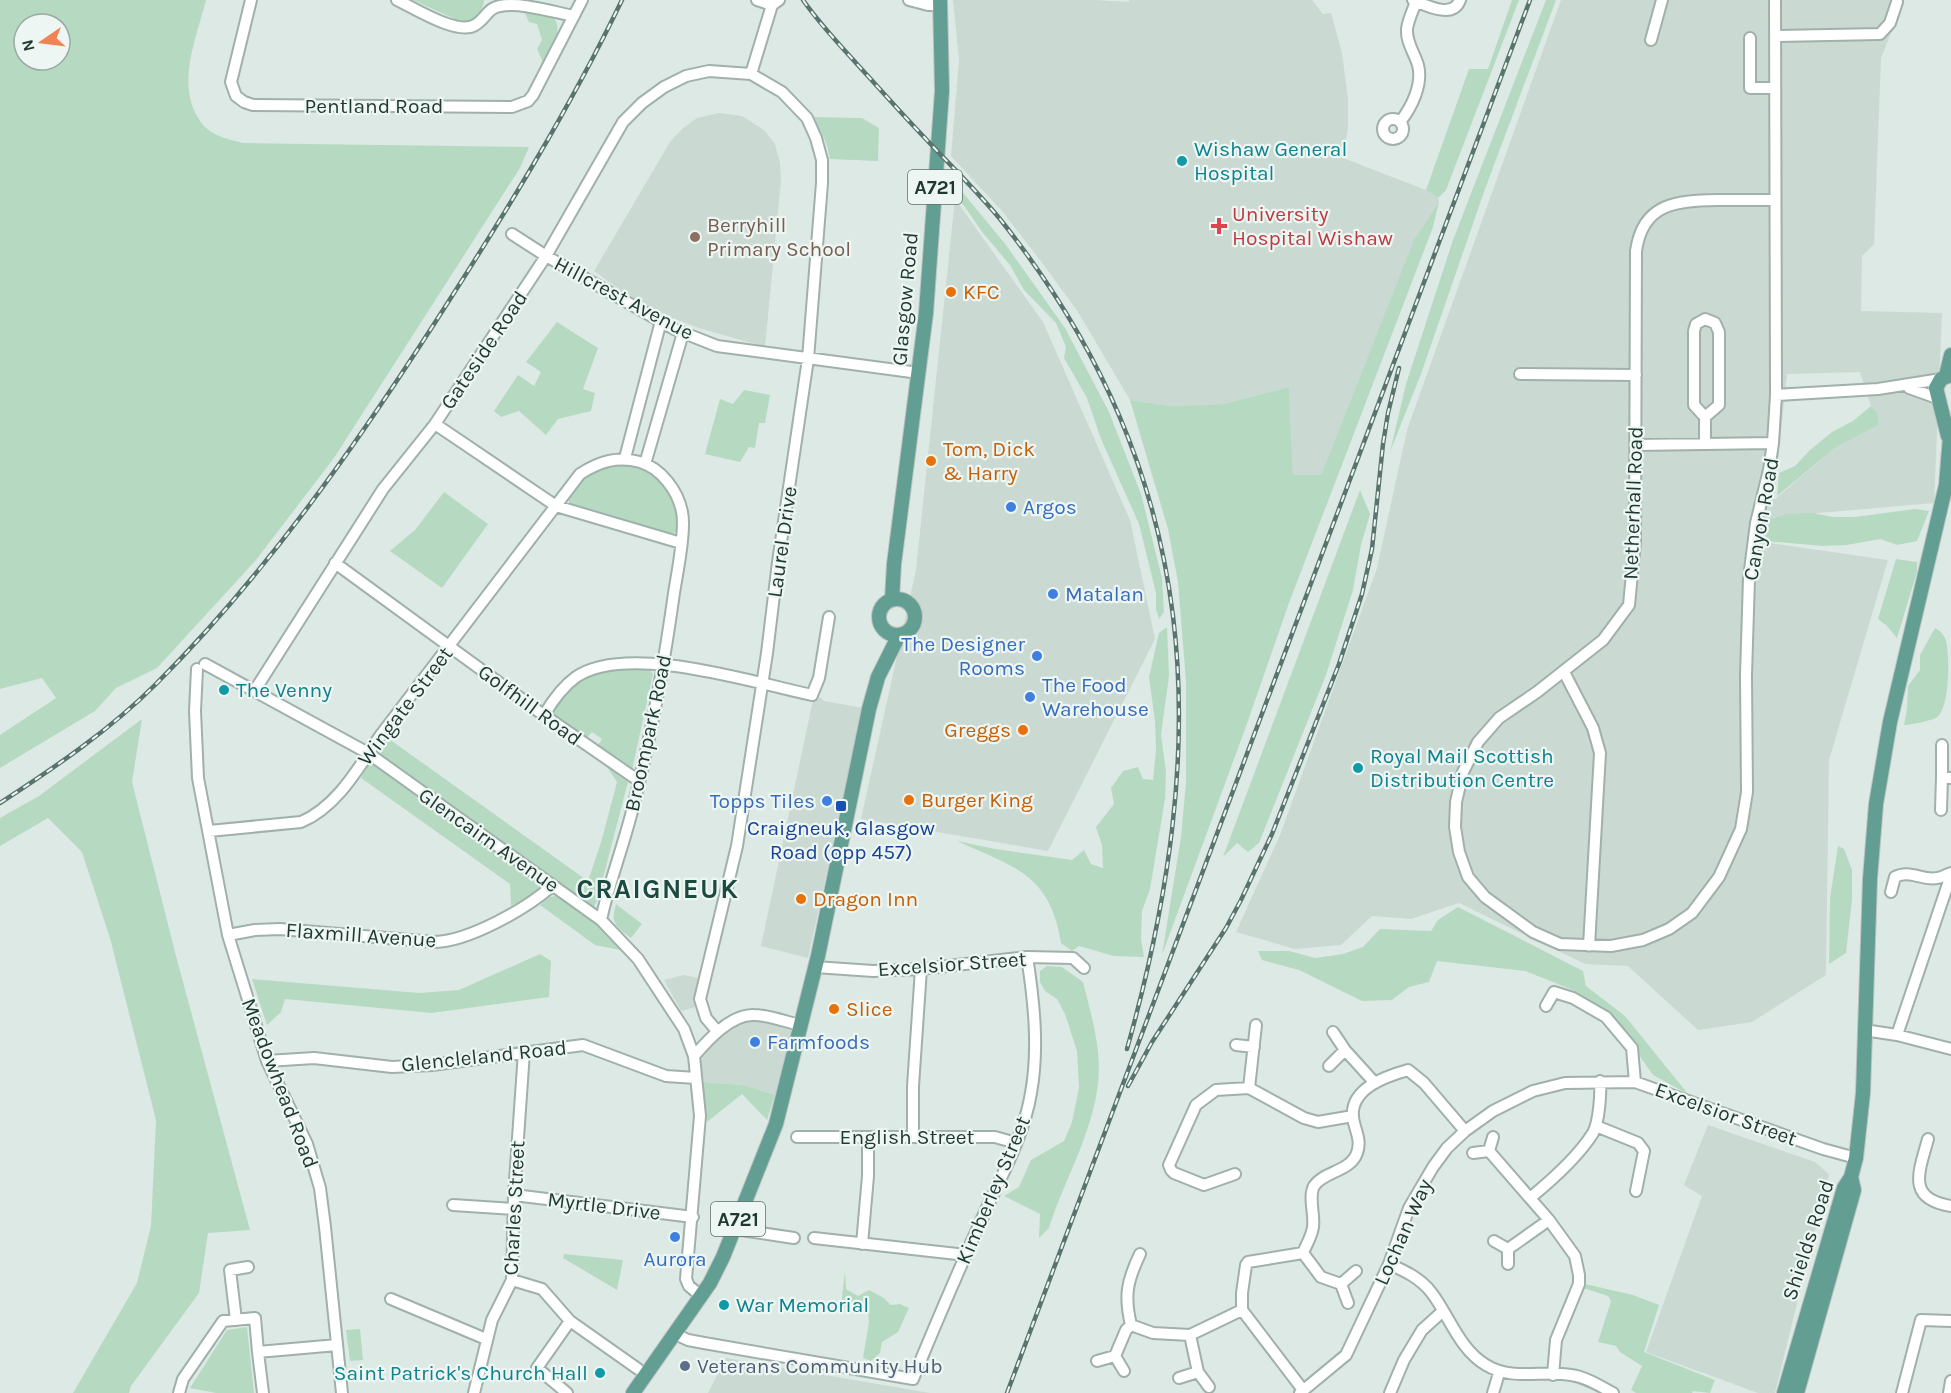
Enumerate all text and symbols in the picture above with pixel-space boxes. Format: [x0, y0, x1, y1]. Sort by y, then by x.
north arrow [12, 12, 72, 72]
text: N [17, 38, 39, 53]
street label: Pentland Road [305, 94, 443, 118]
place label: Wishaw General Hospital [1194, 137, 1347, 185]
marker: Wishaw General Hospital [1175, 154, 1189, 168]
road number: A721 [908, 170, 962, 204]
place label: University Hospital Wishaw [1232, 202, 1393, 250]
place label: Berryhill Primary School [707, 213, 851, 261]
marker: University Hospital Wishaw [1210, 217, 1228, 235]
marker: Berryhill Primary School [688, 230, 702, 244]
street label: Glasgow Road [887, 231, 923, 367]
street label: Hillcrest Avenue [550, 251, 698, 345]
place label: KFC [963, 280, 1000, 304]
marker: KFC [944, 285, 958, 299]
street label: Gateside Road [436, 286, 532, 414]
street label: Netherhall Road [1618, 426, 1648, 580]
place label: Tom, Dick & Harry [943, 437, 1035, 485]
marker: Tom, Dick & Harry [924, 454, 938, 468]
street label: Canyon Road [1738, 456, 1784, 582]
street label: Laurel Drive [762, 485, 802, 599]
place label: Argos [1023, 495, 1077, 519]
marker: Argos [1004, 500, 1018, 514]
place label: Matalan [1065, 582, 1144, 606]
marker: Matalan [1046, 587, 1060, 601]
place label: The Designer Rooms [901, 632, 1025, 680]
street label: Wingate Street [353, 642, 458, 770]
marker: The Designer Rooms [1030, 649, 1044, 663]
street label: Broompark Road [620, 652, 676, 814]
street label: Golfhill Road [474, 659, 586, 751]
place label: The Food Warehouse [1042, 673, 1149, 721]
place label: The Venny [236, 678, 332, 702]
marker: The Venny [217, 683, 231, 697]
marker: The Food Warehouse [1023, 690, 1037, 704]
place label: Greggs [944, 718, 1011, 742]
marker: Greggs [1016, 723, 1030, 737]
place label: Royal Mail Scottish Distribution Centre [1370, 744, 1554, 792]
marker: Royal Mail Scottish Distribution Centre [1351, 761, 1365, 775]
street label: Glencairn Avenue [414, 783, 564, 897]
place label: Burger King [921, 788, 1033, 812]
place label: Topps Tiles [710, 789, 815, 813]
marker: Burger King [902, 793, 916, 807]
marker: Topps Tiles [820, 794, 834, 808]
marker: Craigneuk, Glasgow Road (opp 457) [834, 799, 848, 813]
place label: Craigneuk, Glasgow Road (opp 457) [747, 816, 935, 864]
district label: CRAIGNEUK [577, 873, 739, 905]
place label: Dragon Inn [813, 887, 918, 911]
marker: Dragon Inn [794, 892, 808, 906]
street label: Flaxmill Avenue [285, 918, 437, 952]
street label: Excelsior Street [877, 947, 1027, 981]
street label: Meadowhead Road [237, 995, 323, 1171]
place label: Slice [846, 997, 892, 1021]
marker: Slice [827, 1002, 841, 1016]
place label: Farmfoods [767, 1030, 870, 1054]
street label: Glencleland Road [400, 1035, 568, 1077]
marker: Farmfoods [748, 1035, 762, 1049]
street label: Excelsior Street [1652, 1077, 1800, 1151]
street label: Kimberley Street [951, 1112, 1035, 1268]
street label: English Street [840, 1125, 975, 1149]
street label: Charles Street [498, 1140, 530, 1276]
street label: Lochan Way [1369, 1175, 1437, 1289]
street label: Shields Road [1777, 1177, 1839, 1303]
street label: Myrtle Drive [546, 1187, 662, 1225]
road number: A721 [711, 1202, 765, 1236]
marker: Aurora [668, 1230, 682, 1244]
place label: Aurora [644, 1247, 707, 1271]
place label: War Memorial [736, 1293, 869, 1317]
marker: War Memorial [717, 1298, 731, 1312]
place label: Veterans Community Hub [697, 1354, 943, 1378]
marker: Veterans Community Hub [678, 1359, 692, 1373]
place label: Saint Patrick's Church Hall [334, 1361, 588, 1385]
marker: Saint Patrick's Church Hall [593, 1366, 607, 1380]

